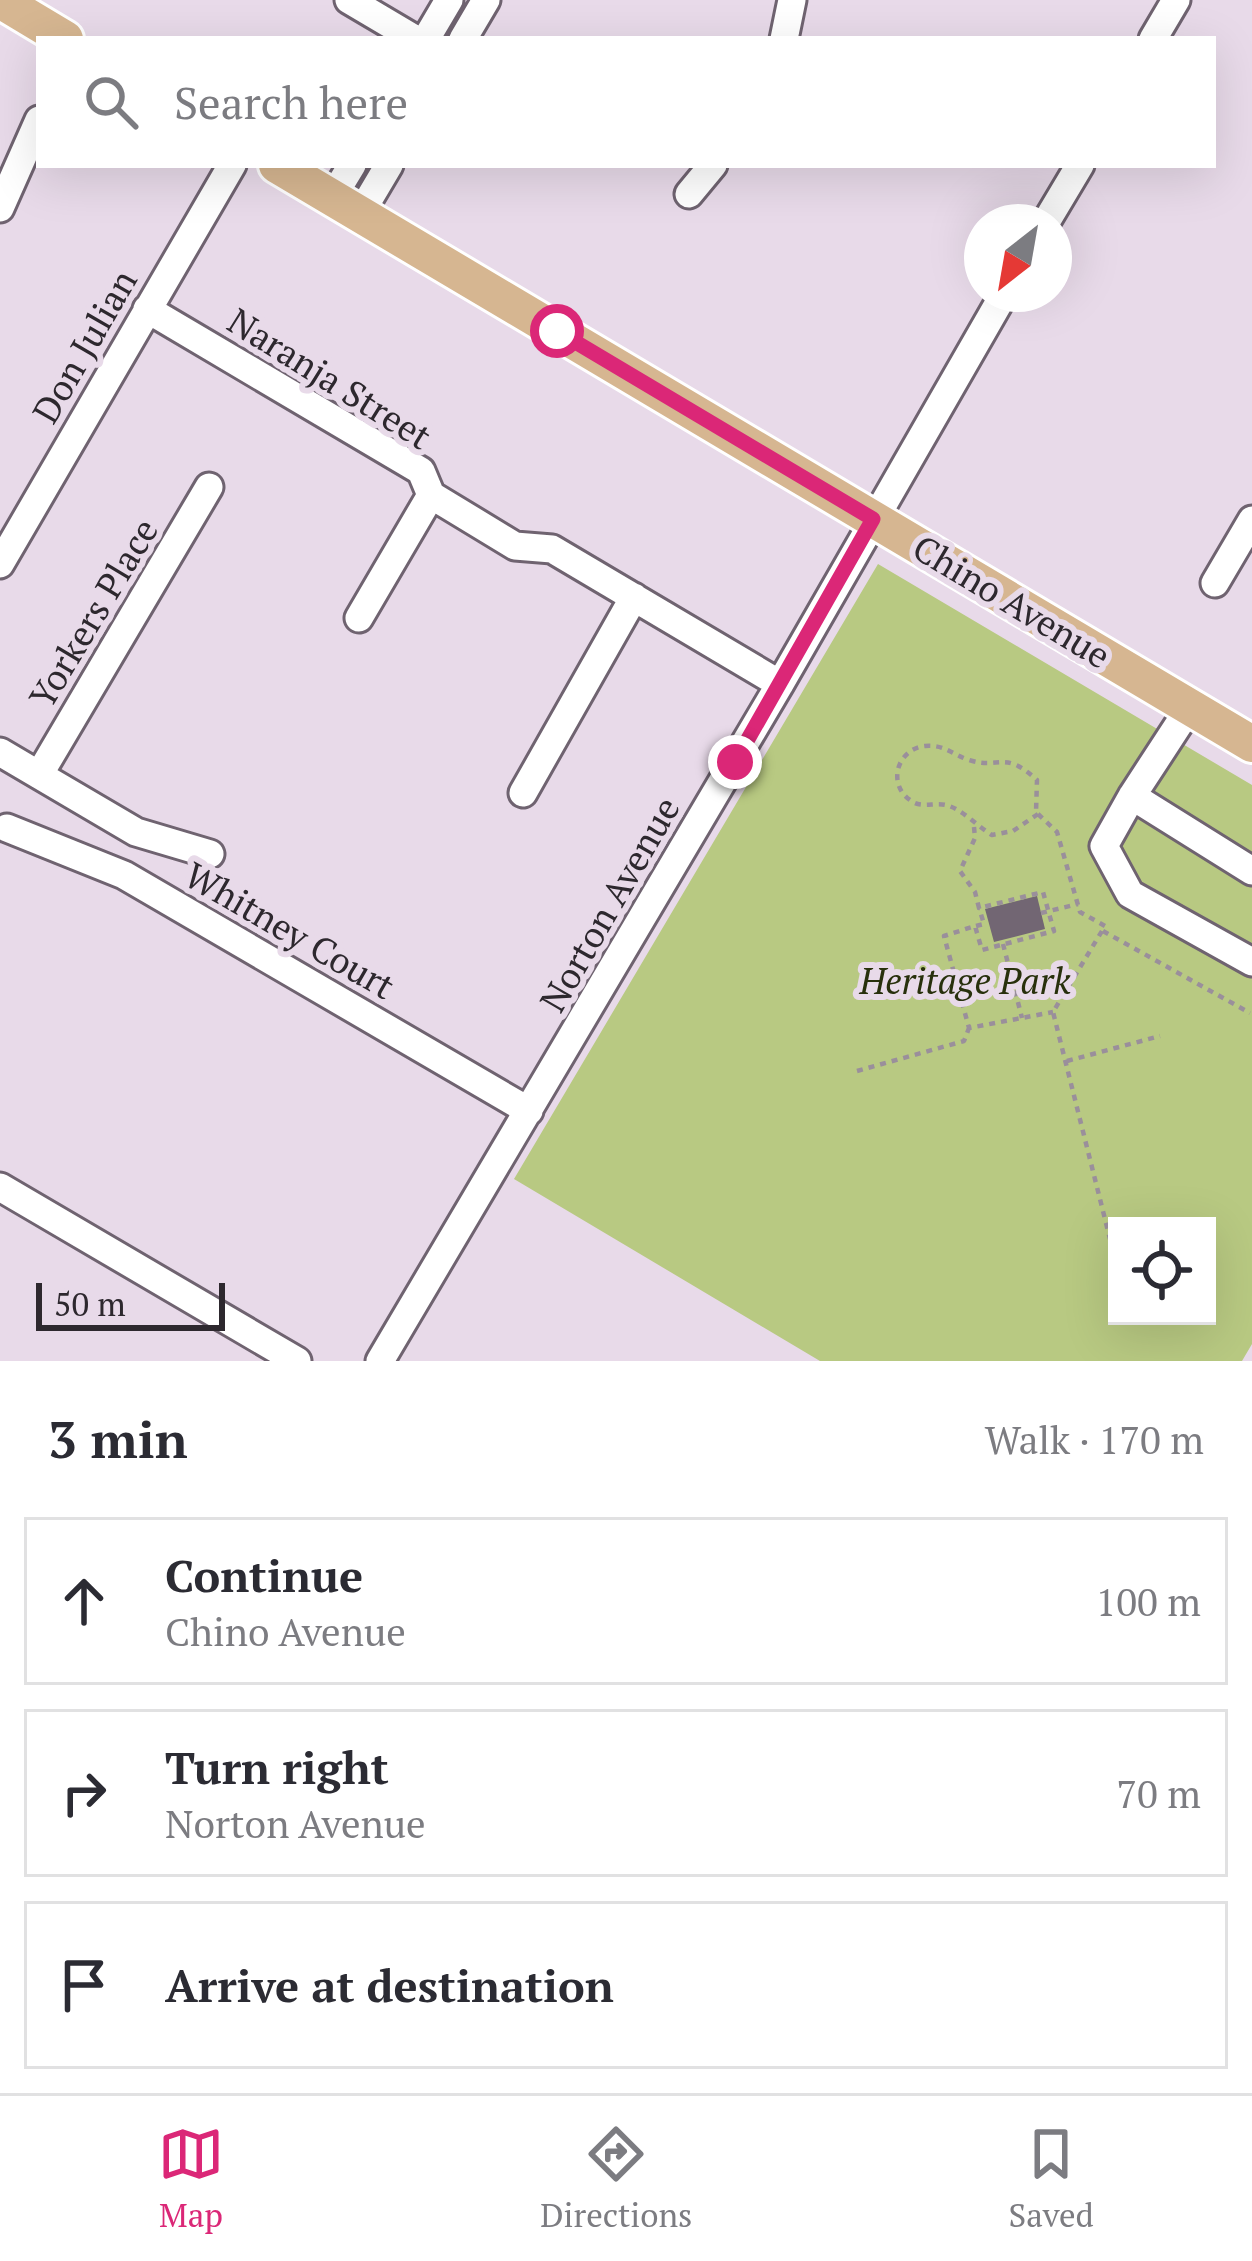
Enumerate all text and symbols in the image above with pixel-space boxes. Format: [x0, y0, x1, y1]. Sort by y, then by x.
search box [36, 36, 1216, 168]
icon: search [78, 69, 144, 135]
text: Search here [174, 72, 408, 132]
north arrow [964, 204, 1072, 312]
street label: Don Julian [21, 261, 147, 431]
street label: Naranja Street [219, 297, 441, 459]
route start [530, 304, 584, 358]
street label: Yorkers Place [18, 510, 168, 716]
street label: Chino Avenue [905, 524, 1119, 678]
route end [708, 735, 762, 789]
street label: Norton Avenue [528, 788, 690, 1020]
street label: Whitney Court [177, 851, 403, 1009]
park label: Heritage Park [858, 957, 1071, 1004]
map controls [1108, 1217, 1216, 1325]
button: locate [1108, 1217, 1216, 1325]
scale bar [36, 1277, 225, 1330]
text: 50 m [54, 1282, 126, 1325]
text: 3 min [48, 1405, 188, 1473]
text: Walk · 170 m [985, 1413, 1204, 1465]
text: Continue [165, 1545, 363, 1605]
icon: ahead [51, 1568, 117, 1634]
text: 100 m [1096, 1575, 1201, 1627]
text: Chino Avenue [165, 1605, 406, 1657]
text: Turn right [165, 1737, 389, 1797]
icon: right [51, 1760, 117, 1826]
text: 70 m [1116, 1767, 1201, 1819]
text: Norton Avenue [165, 1797, 426, 1849]
icon: arrive [51, 1952, 117, 2018]
text: Arrive at destination [165, 1955, 614, 2015]
tab: Map [158, 2121, 224, 2236]
tab: Directions [540, 2121, 692, 2236]
tab: Saved [1009, 2121, 1094, 2236]

